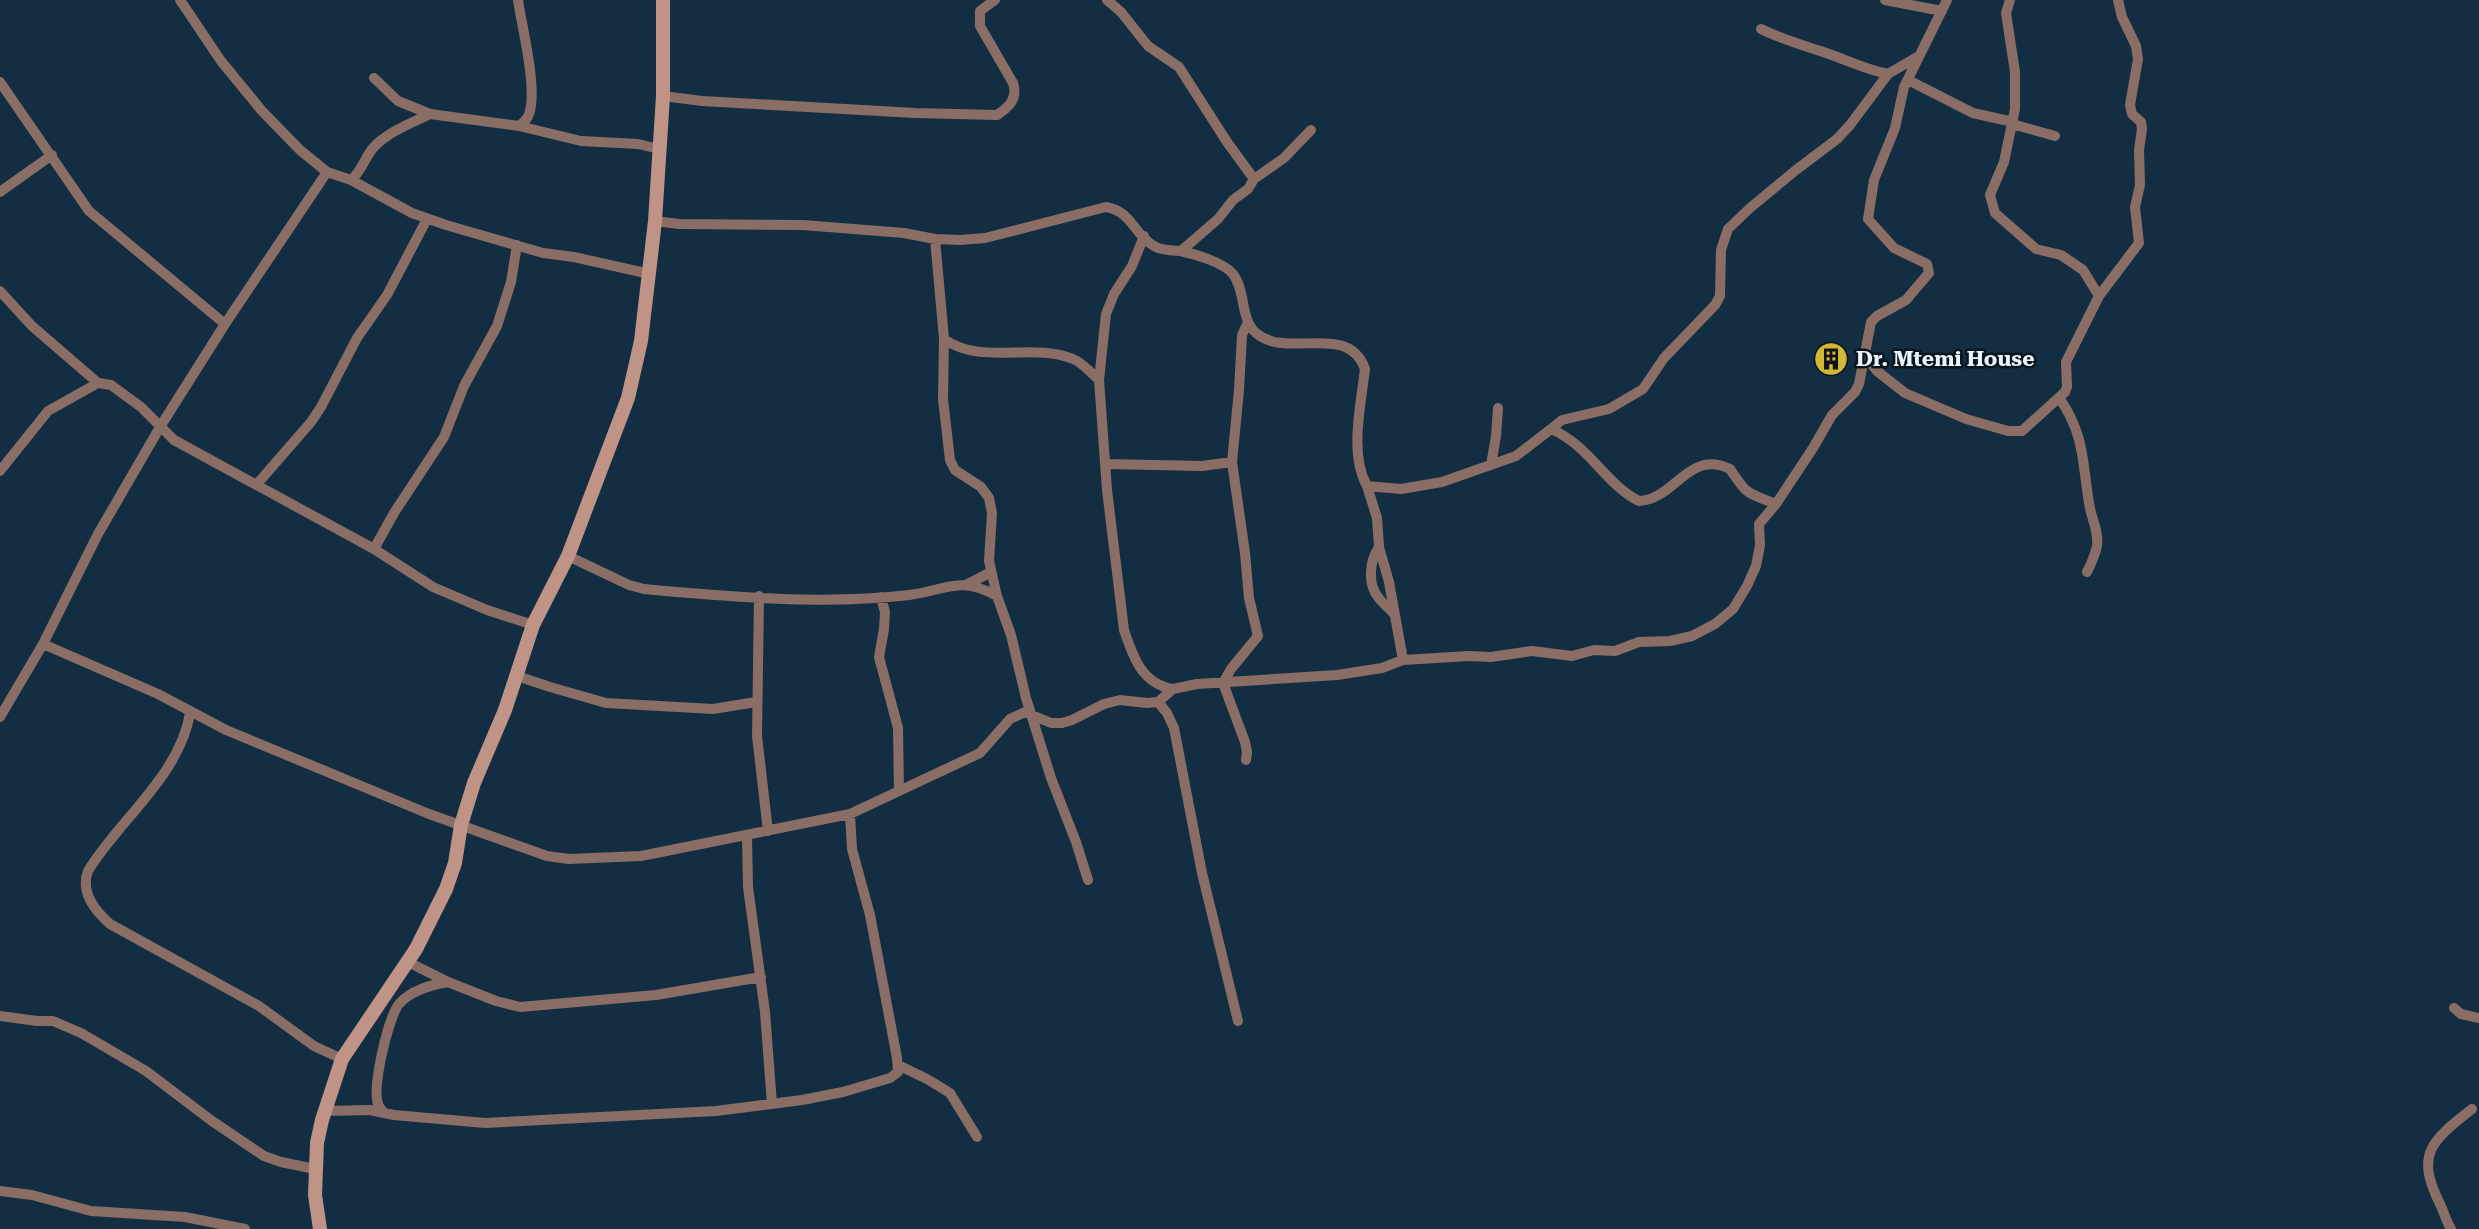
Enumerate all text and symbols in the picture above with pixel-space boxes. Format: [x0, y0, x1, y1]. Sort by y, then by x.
building icon: Dr. Mtemi House [1812, 340, 1850, 378]
place label: Dr. Mtemi House [1856, 347, 2034, 371]

